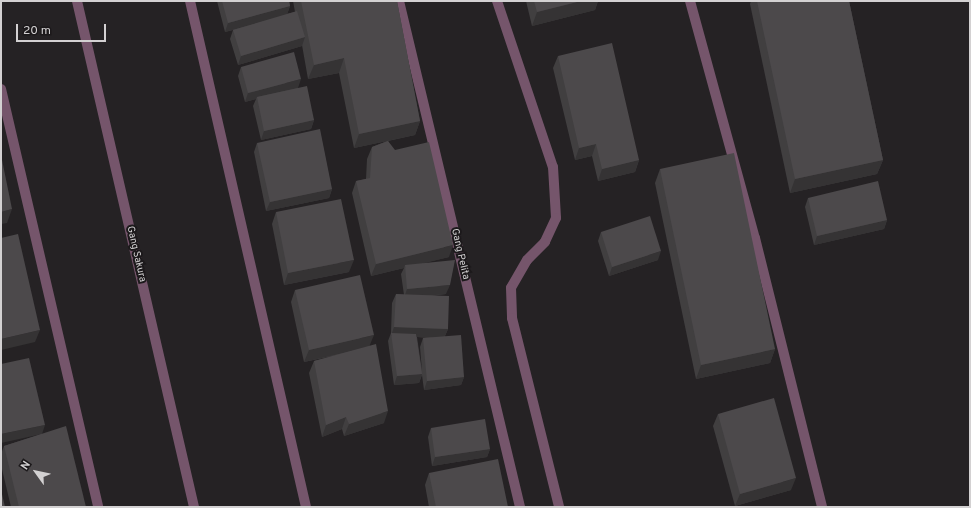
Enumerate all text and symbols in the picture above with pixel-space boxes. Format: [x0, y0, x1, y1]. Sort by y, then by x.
scale bar [18, 16, 108, 42]
text: 20 m [23, 23, 51, 39]
street label: Gang Sakura [124, 225, 148, 283]
street label: Gang Pelita [448, 227, 472, 281]
north arrow [16, 452, 56, 492]
text: N [18, 458, 34, 473]

